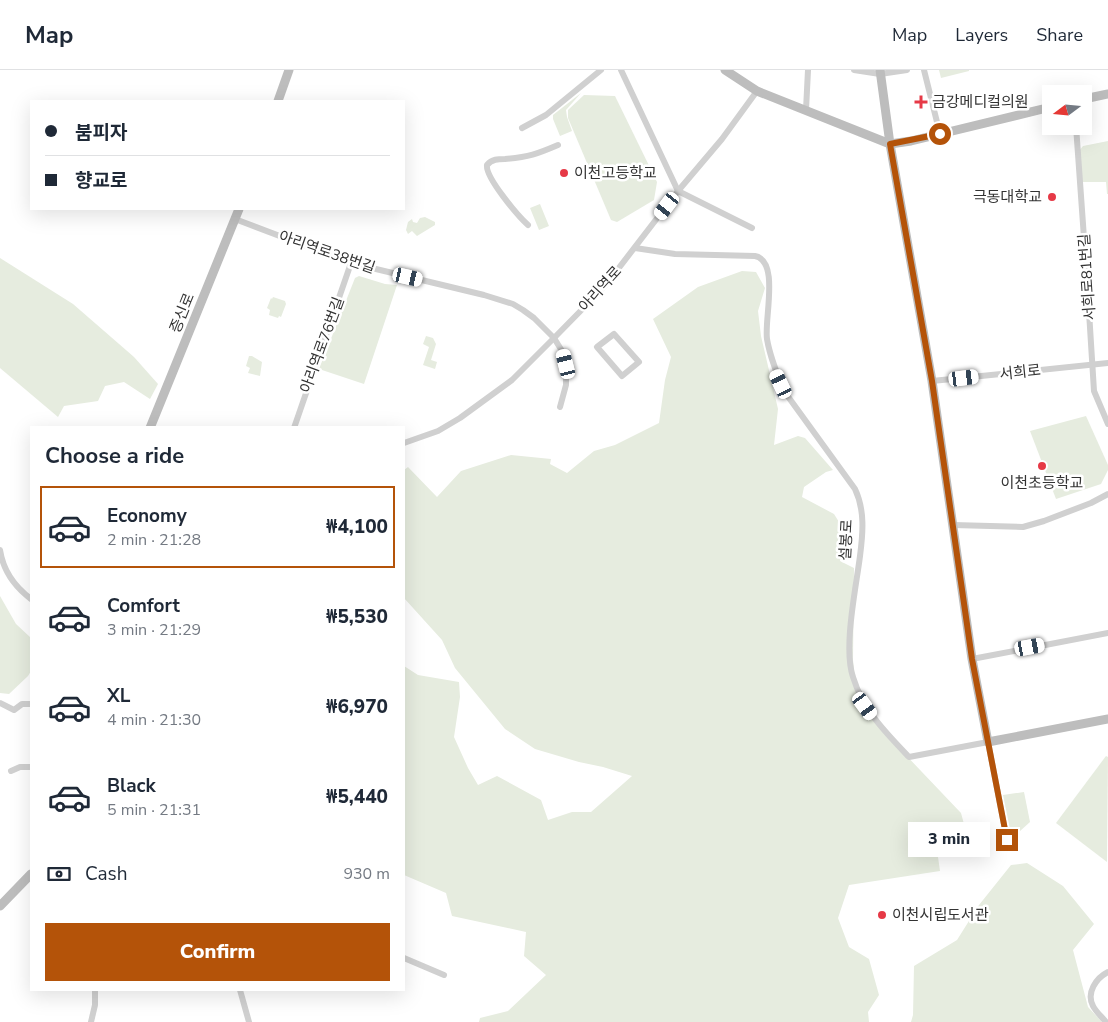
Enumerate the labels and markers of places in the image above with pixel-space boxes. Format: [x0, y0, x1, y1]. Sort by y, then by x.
place label: 금강메디컬의원 [932, 92, 1029, 112]
marker: 금강메디컬의원 [914, 95, 928, 109]
place label: 이천고등학교 [574, 163, 657, 183]
marker: 이천고등학교 [558, 167, 570, 179]
place label: 극동대학교 [973, 187, 1042, 207]
marker: 극동대학교 [1046, 191, 1058, 203]
marker: 이천초등학교 [1036, 460, 1048, 472]
place label: 이천초등학교 [1001, 473, 1083, 493]
place label: 이천시립도서관 [892, 905, 989, 925]
marker: 이천시립도서관 [876, 909, 888, 921]

